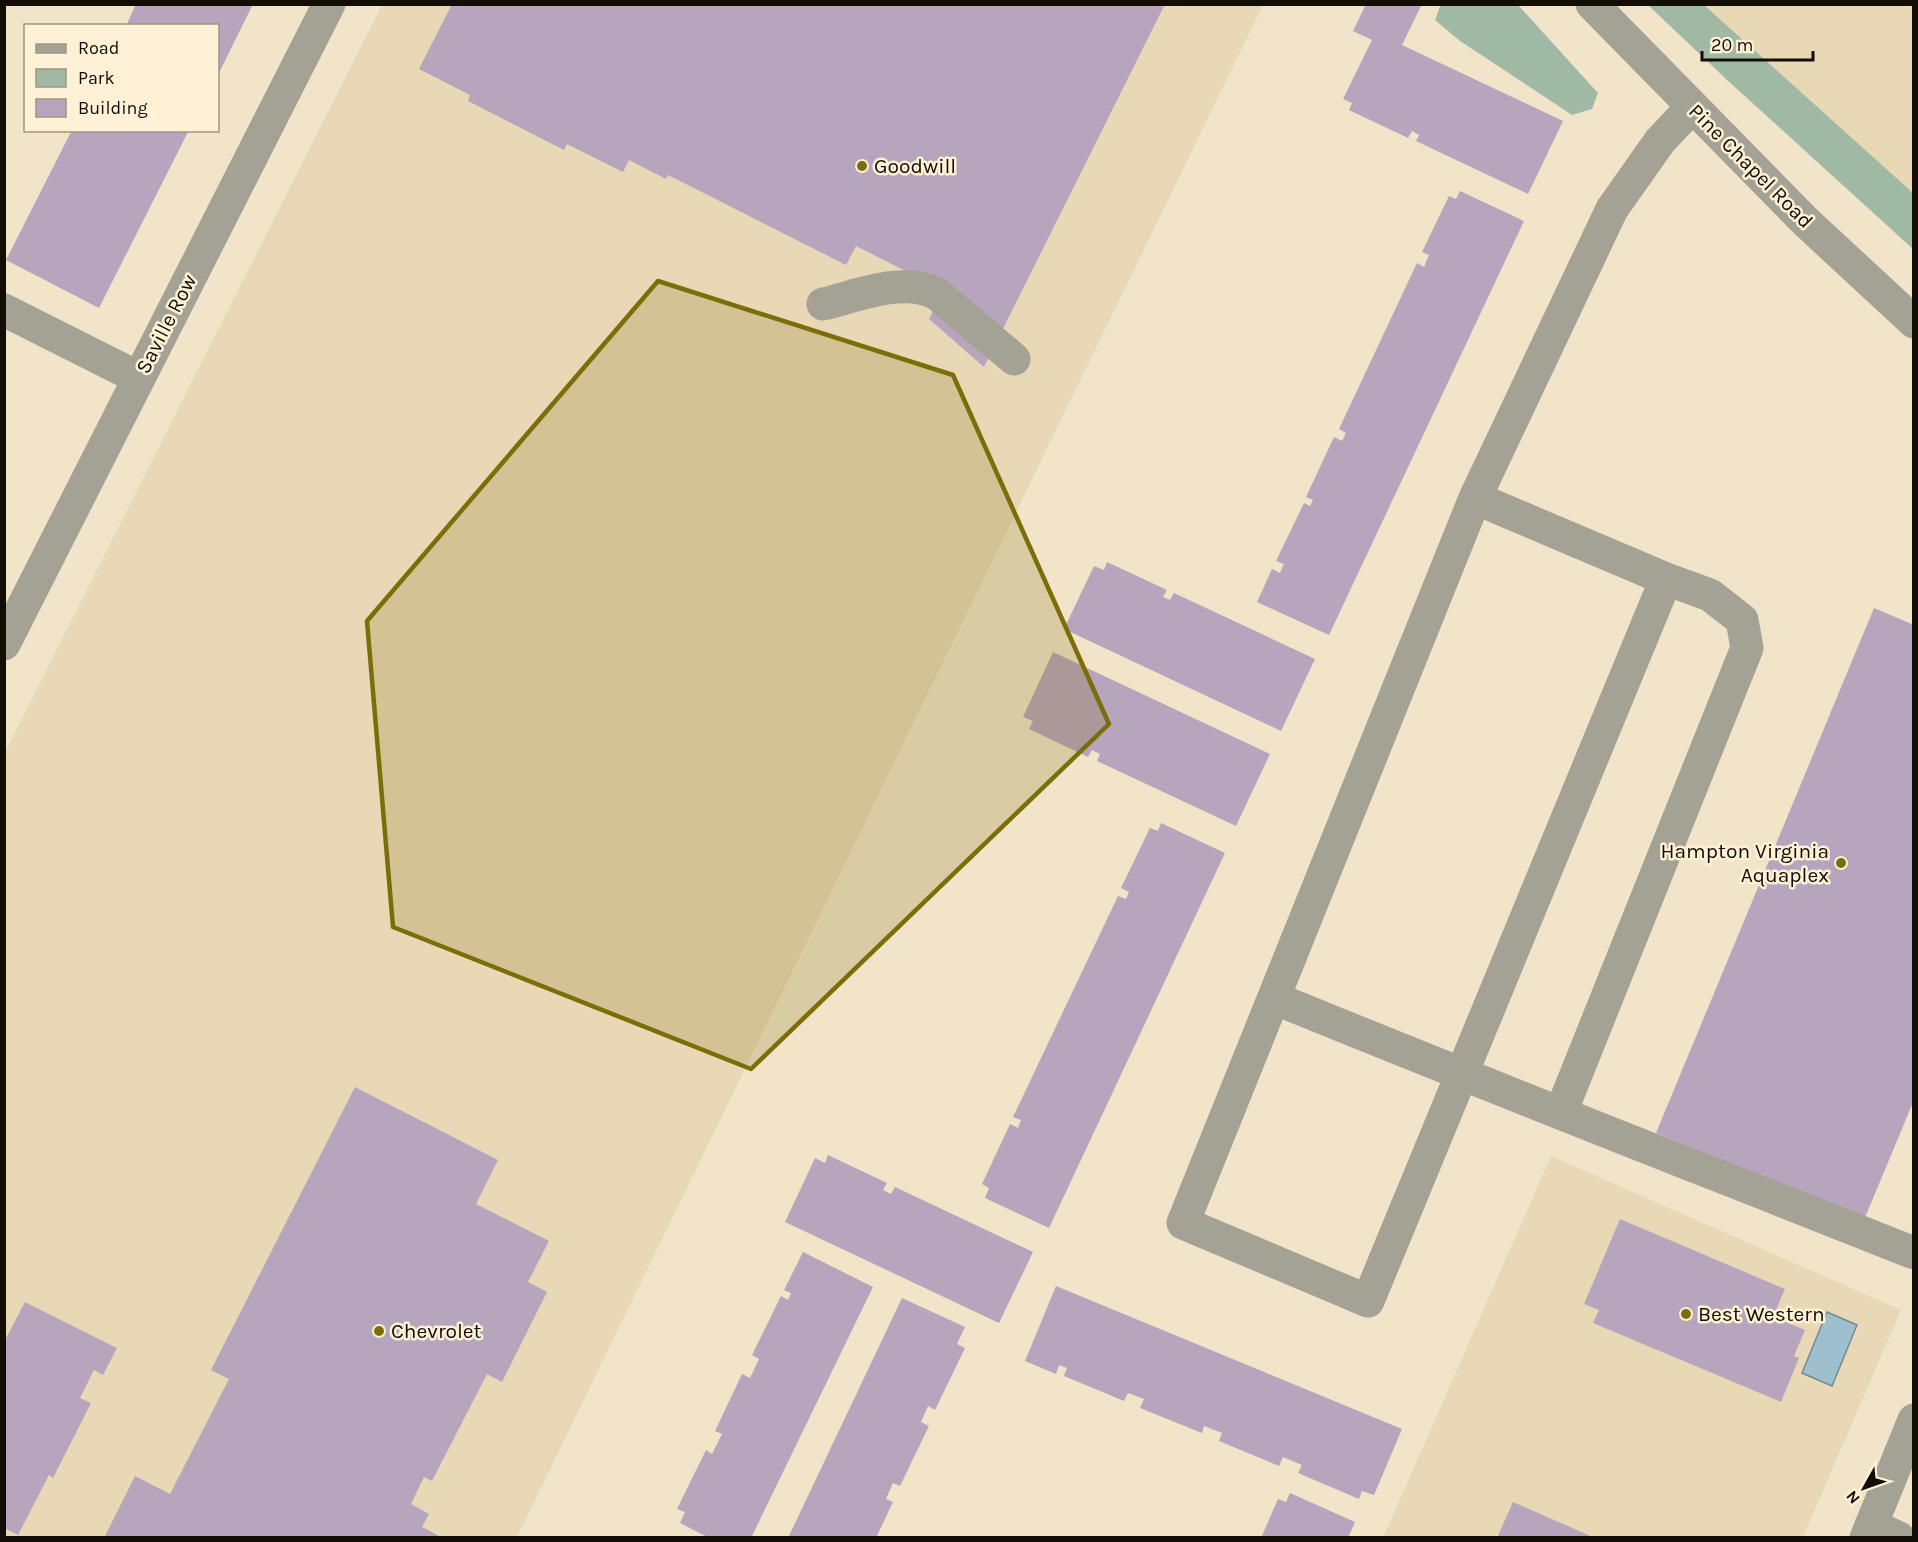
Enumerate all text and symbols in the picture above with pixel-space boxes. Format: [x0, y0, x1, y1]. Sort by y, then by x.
legend [24, 24, 219, 132]
scale bar [1702, 24, 1813, 62]
text: 20 m [1711, 34, 1753, 56]
text: Road [78, 37, 119, 59]
text: Park [78, 67, 115, 89]
text: Building [78, 97, 148, 119]
street label: Pine Chapel Road [1684, 99, 1818, 233]
place label: Goodwill [874, 154, 956, 178]
marker: Goodwill [855, 159, 869, 173]
street label: Saville Row [131, 270, 201, 378]
place label: Hampton Virginia Aquaplex [1661, 839, 1829, 887]
marker: Hampton Virginia Aquaplex [1834, 856, 1848, 870]
place label: Best Western [1698, 1302, 1825, 1326]
marker: Best Western [1679, 1307, 1693, 1321]
place label: Chevrolet [391, 1319, 482, 1343]
marker: Chevrolet [372, 1324, 386, 1338]
north arrow [1834, 1458, 1894, 1518]
text: N [1842, 1487, 1864, 1508]

